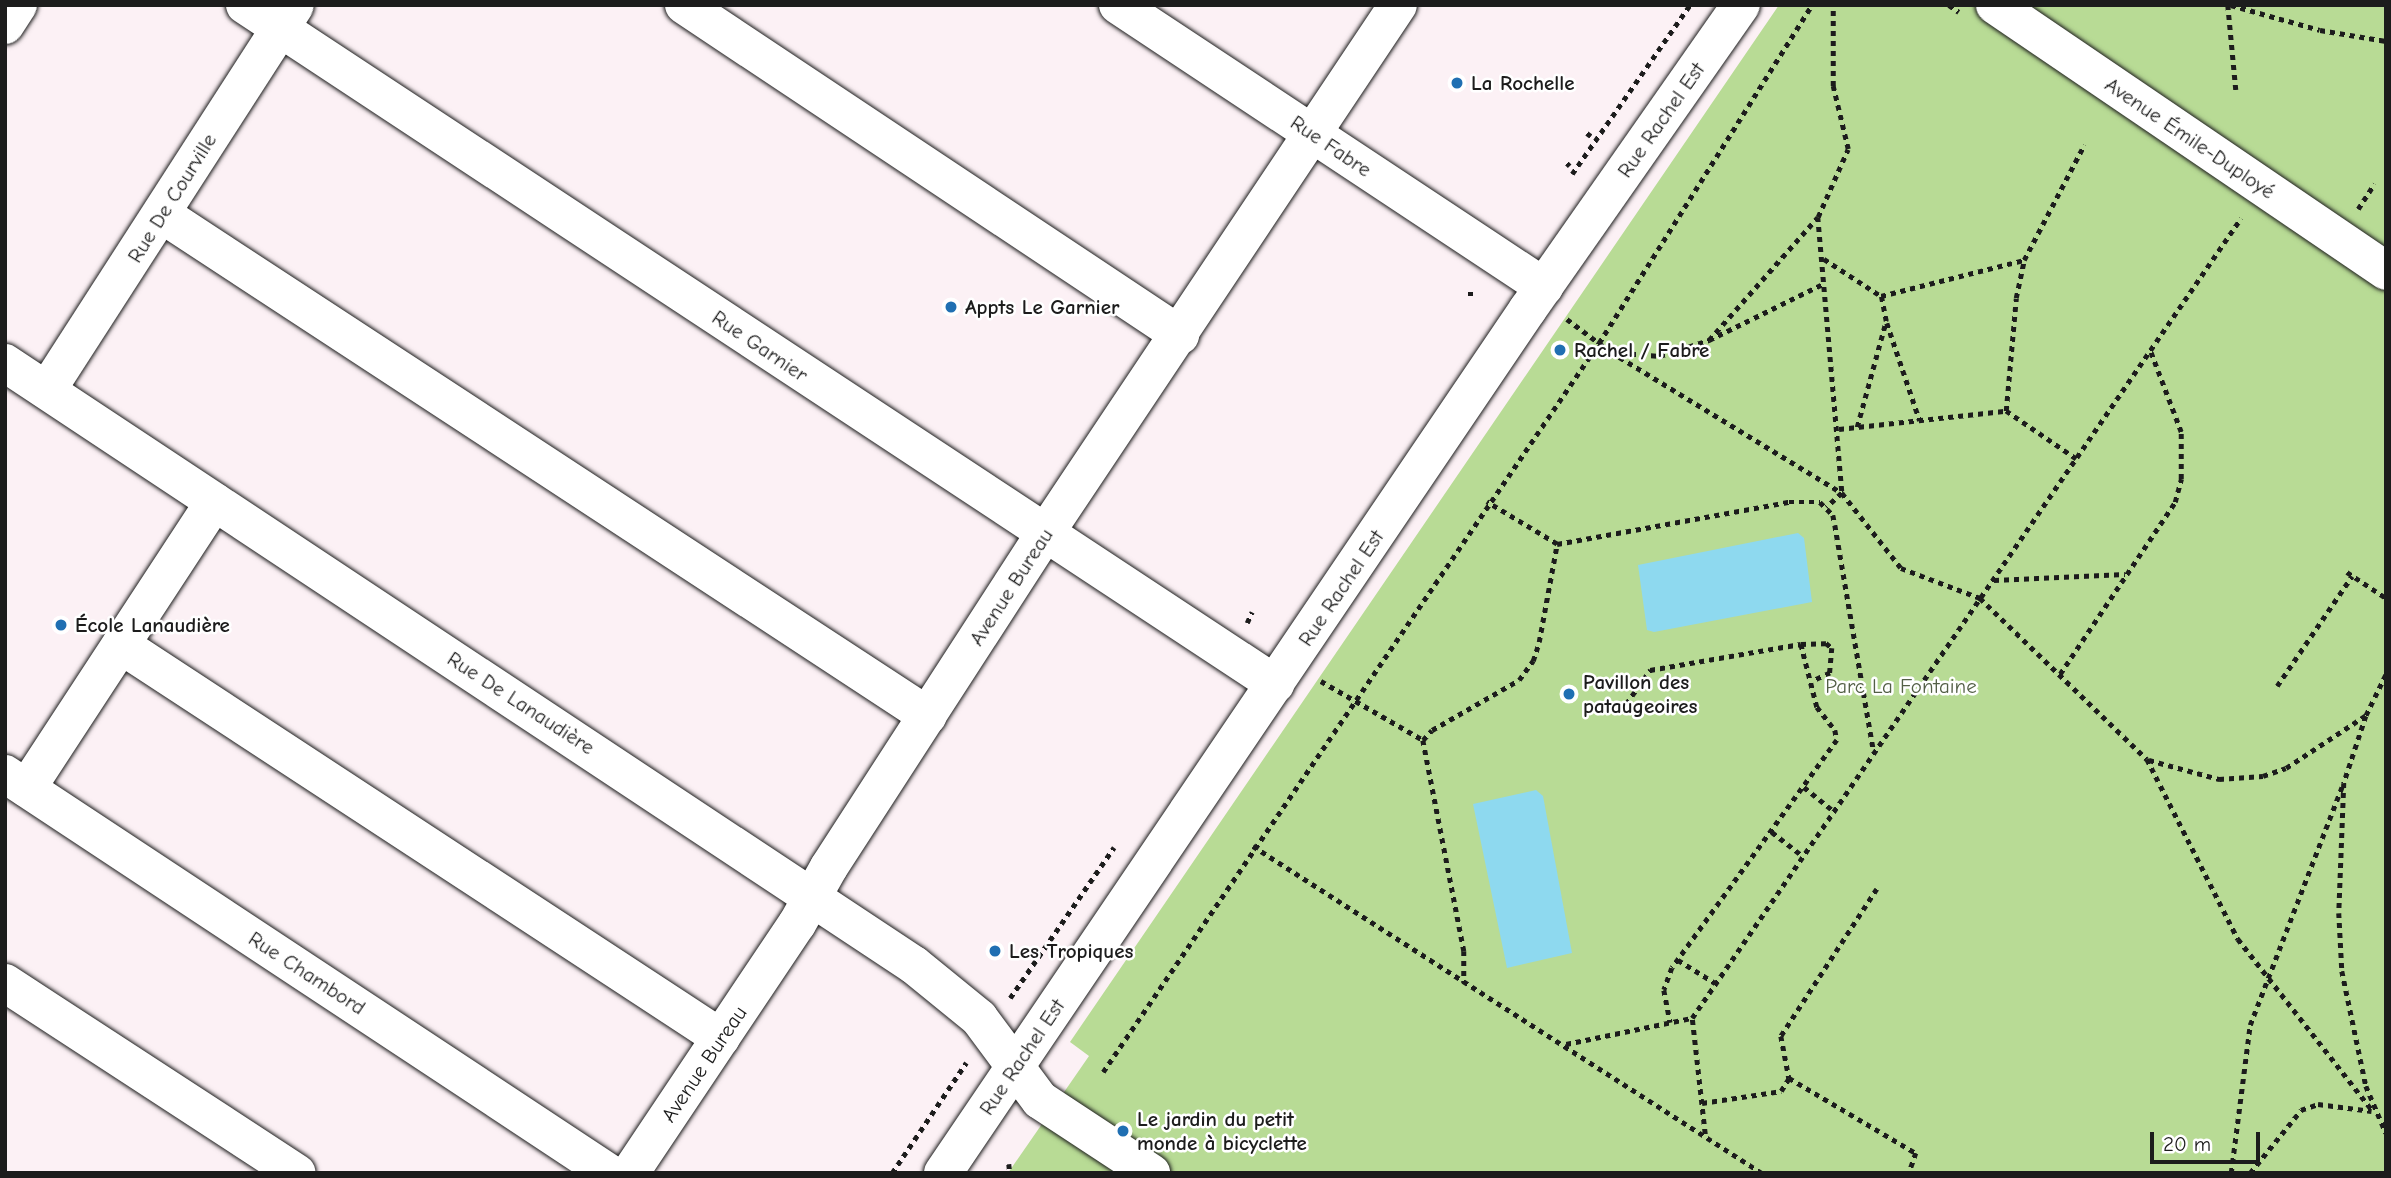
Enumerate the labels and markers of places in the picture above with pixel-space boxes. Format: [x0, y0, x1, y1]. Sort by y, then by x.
place label: La Rochelle [1471, 70, 1575, 96]
marker: La Rochelle [1449, 75, 1465, 91]
place label: Appts Le Garnier [965, 294, 1119, 320]
marker: Appts Le Garnier [943, 299, 959, 315]
place label: Rachel / Fabre [1574, 337, 1709, 363]
marker: Rachel / Fabre [1552, 342, 1568, 358]
place label: École Lanaudière [75, 612, 230, 638]
marker: École Lanaudière [53, 617, 69, 633]
place label: Pavillon des pataugeoires [1583, 669, 1697, 719]
marker: Pavillon des pataugeoires [1561, 686, 1577, 702]
place label: Les Tropiques [1009, 938, 1133, 964]
marker: Les Tropiques [987, 943, 1003, 959]
place label: Le jardin du petit monde à bicyclette [1137, 1106, 1307, 1156]
marker: Le jardin du petit monde à bicyclette [1115, 1123, 1131, 1139]

